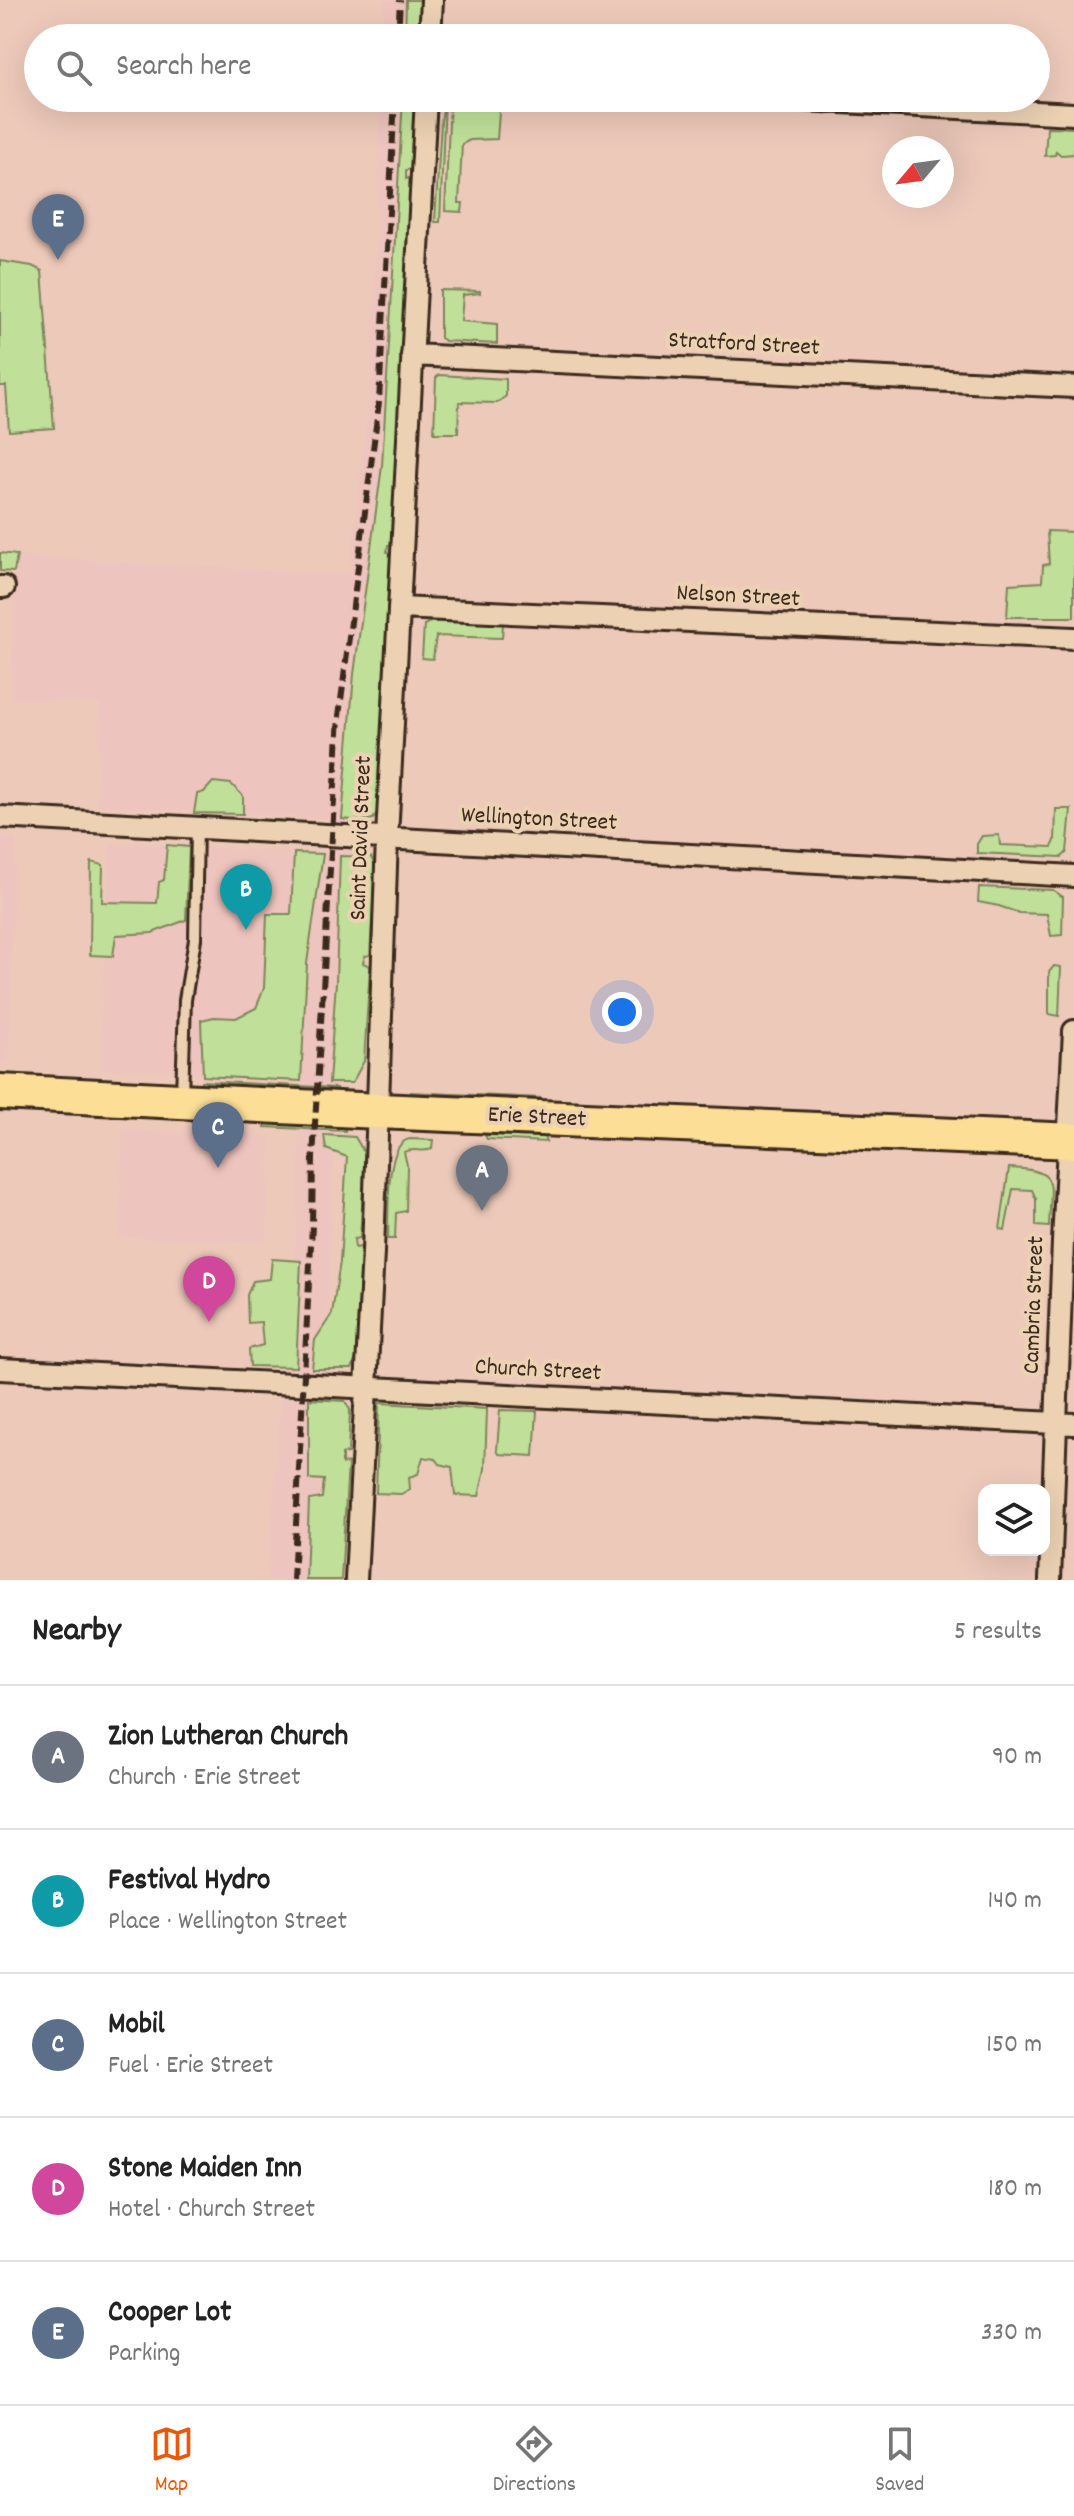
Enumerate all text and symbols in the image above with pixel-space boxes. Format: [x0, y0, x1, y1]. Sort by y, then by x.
search box [24, 24, 1050, 112]
icon: search [52, 46, 96, 90]
text: Search here [116, 47, 252, 90]
north arrow [882, 136, 954, 208]
pin: E [32, 194, 84, 260]
street label: Stratford Street [667, 324, 821, 366]
street label: Nelson Street [675, 577, 801, 617]
street label: Saint David Street [342, 755, 382, 921]
street label: Wellington Street [460, 799, 618, 841]
pin: B [220, 864, 272, 930]
your location [602, 992, 642, 1032]
street label: Erie Street [487, 1098, 587, 1138]
pin: C [192, 1102, 244, 1168]
pin: A [456, 1145, 508, 1211]
street label: Cambria Street [1016, 1235, 1054, 1375]
pin: D [183, 1256, 235, 1322]
street label: Church Street [474, 1351, 602, 1391]
map controls [978, 1484, 1050, 1556]
button: layers [978, 1484, 1050, 1556]
text: Nearby [32, 1608, 121, 1657]
text: 5 results [954, 1614, 1042, 1651]
text: Zion Lutheran Church [108, 1717, 348, 1760]
text: A [51, 1739, 65, 1776]
text: 90 m [992, 1739, 1042, 1776]
text: Church · Erie Street [108, 1760, 301, 1797]
text: Festival Hydro [108, 1861, 270, 1904]
text: B [52, 1883, 64, 1920]
text: 140 m [988, 1883, 1042, 1920]
text: Place · Wellington Street [108, 1904, 347, 1941]
text: Mobil [108, 2005, 165, 2048]
text: C [52, 2027, 64, 2064]
text: 150 m [986, 2027, 1042, 2064]
text: Fuel · Erie Street [108, 2048, 273, 2085]
text: Stone Maiden Inn [108, 2149, 302, 2192]
text: D [51, 2171, 65, 2208]
text: 180 m [988, 2171, 1042, 2208]
text: Hotel · Church Street [108, 2192, 315, 2229]
text: Cooper Lot [108, 2293, 231, 2336]
text: E [52, 2315, 64, 2352]
text: 330 m [981, 2315, 1042, 2352]
text: Parking [108, 2336, 180, 2373]
tab: Map [150, 2422, 194, 2501]
tab: Directions [493, 2422, 576, 2501]
tab: Saved [875, 2422, 924, 2501]

